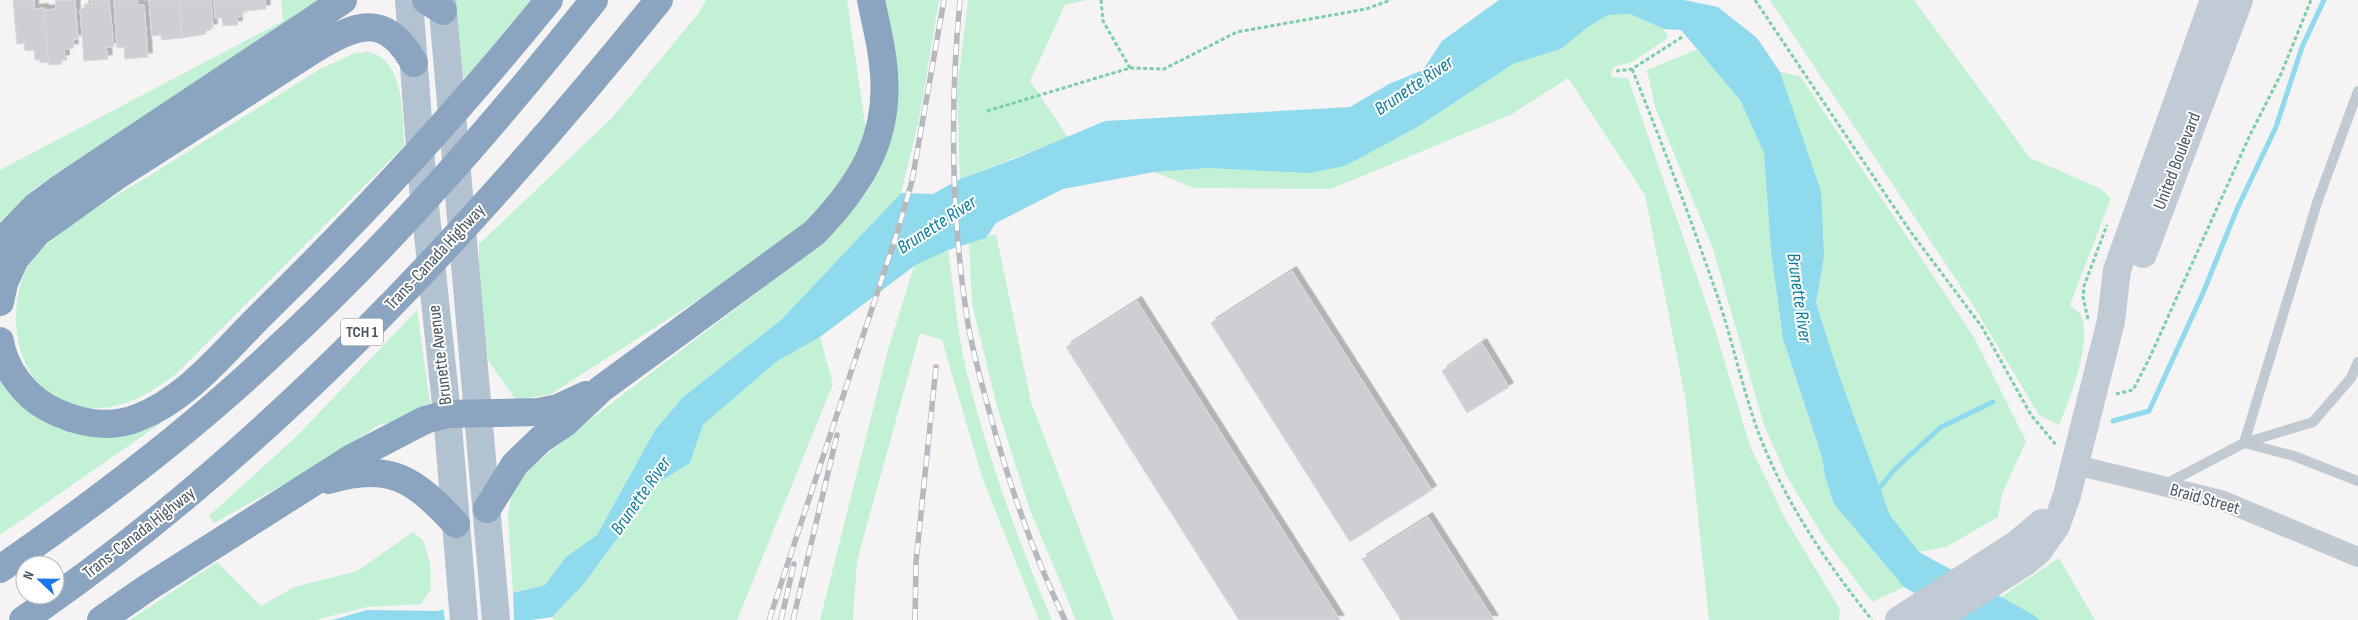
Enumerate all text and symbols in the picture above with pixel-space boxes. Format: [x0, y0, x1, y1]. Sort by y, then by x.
water label: Brunette River [1370, 51, 1458, 121]
street label: United Boulevard [2149, 109, 2205, 213]
water label: Brunette River [893, 190, 982, 259]
street label: Trans-Canada Highway [381, 200, 489, 314]
water label: Brunette River [1781, 252, 1817, 345]
street label: Brunette Avenue [423, 304, 457, 406]
road number: TCH 1 [341, 318, 383, 346]
water label: Brunette River [606, 452, 677, 540]
street label: Braid Street [2168, 479, 2243, 519]
street label: Trans-Canada Highway [79, 483, 199, 583]
north arrow [15, 555, 65, 605]
text: N [19, 569, 38, 582]

